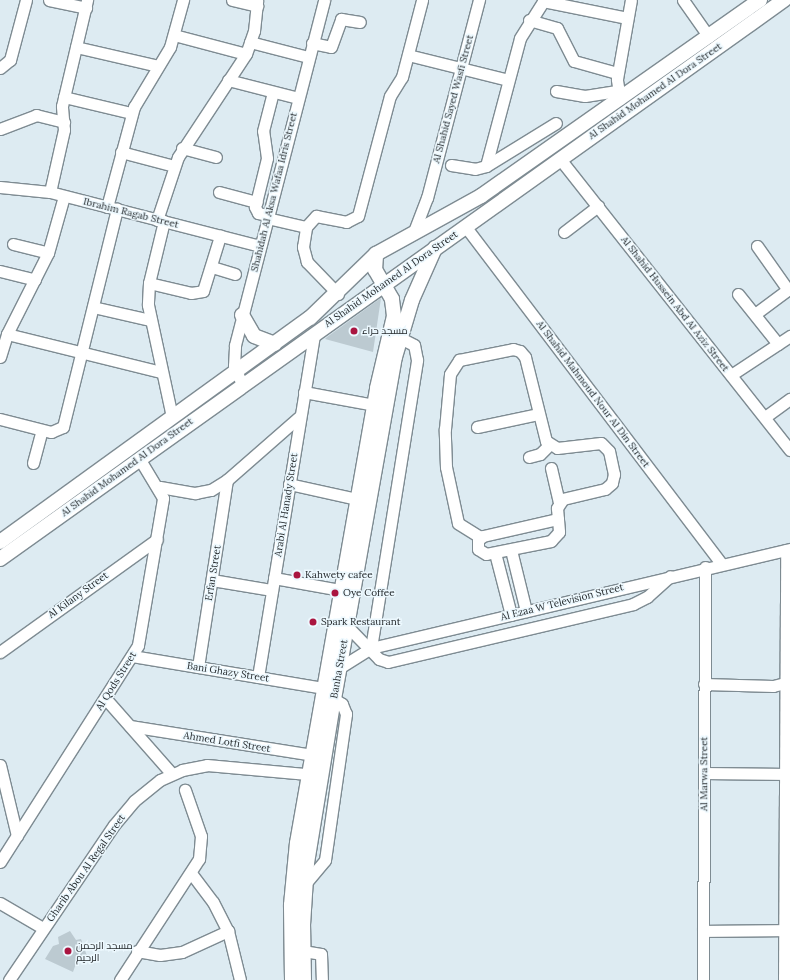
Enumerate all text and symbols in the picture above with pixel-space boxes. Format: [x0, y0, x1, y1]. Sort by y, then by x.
street label: Al Shahid Sayed Wasfi Street [430, 34, 476, 164]
street label: Al Shahid Mohamed Al Dora Street [586, 40, 724, 142]
street label: Shahidah Al Aksa Wafaa Idris Street [248, 111, 300, 273]
street label: Ibrahim Ragab Street [82, 195, 180, 231]
street label: Al Shahid Mohamed Al Dora Street [322, 228, 460, 330]
street label: Al Shahid Hussein Abd Al Aziz Street [618, 234, 732, 374]
street label: Al Shahid Mahmoud Nour Al Din Street [534, 318, 652, 470]
place label: مسجد حراء [362, 325, 408, 337]
marker: مسجد حراء [349, 326, 359, 336]
street label: Al Shahid Mohamed Al Dora Street [59, 415, 195, 519]
street label: Arabi Al Hanady Street [272, 452, 300, 558]
street label: Erfan Street [203, 544, 223, 602]
street label: Al Kilany Street [46, 569, 110, 621]
place label: Kahwety cafee [305, 569, 373, 581]
marker: Kahwety cafee [292, 570, 302, 580]
street label: Al Ezaa W Television Street [499, 581, 625, 623]
place label: Oye Coffee [343, 587, 395, 599]
marker: Oye Coffee [330, 588, 340, 598]
place label: Spark Restaurant [321, 616, 400, 628]
marker: Spark Restaurant [308, 617, 318, 627]
street label: Banha Street [328, 639, 350, 699]
street label: Al Qods Street [93, 649, 139, 713]
street label: Bani Ghazy Street [186, 660, 270, 684]
street label: Ahmed Lotfi Street [183, 729, 271, 755]
street label: Al Marwa Street [698, 737, 710, 811]
street label: Gharib Abou Al Regal Street [44, 812, 128, 924]
place label: مسجد الرحمن الرحيم [76, 939, 133, 962]
marker: مسجد الرحمن الرحيم [63, 946, 73, 956]

